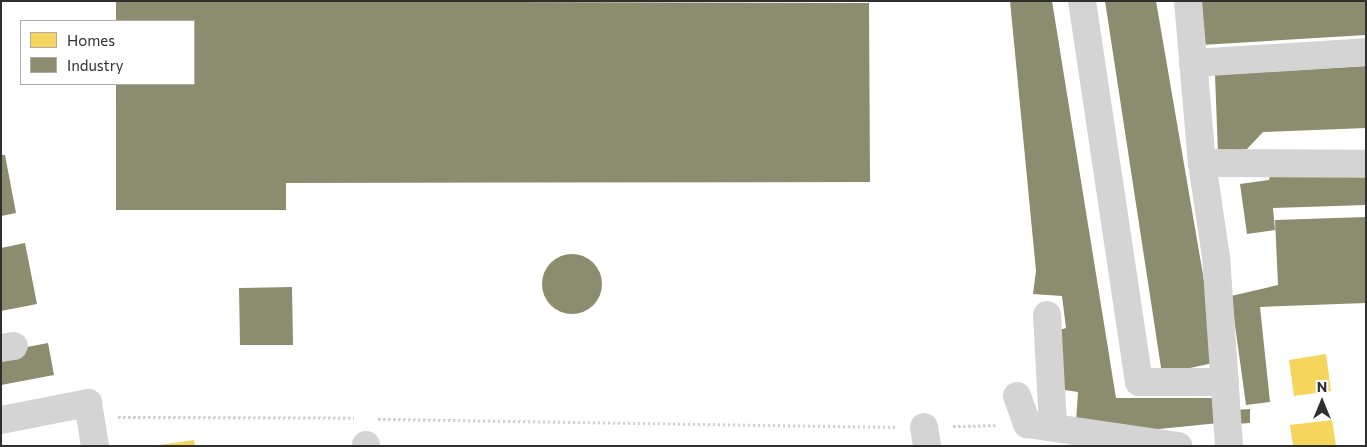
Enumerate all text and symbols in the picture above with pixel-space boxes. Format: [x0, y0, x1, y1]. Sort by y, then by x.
legend [20, 20, 195, 85]
text: Homes [67, 31, 115, 49]
text: Industry [67, 56, 124, 74]
north arrow [1297, 377, 1347, 427]
text: N [1317, 378, 1327, 395]

